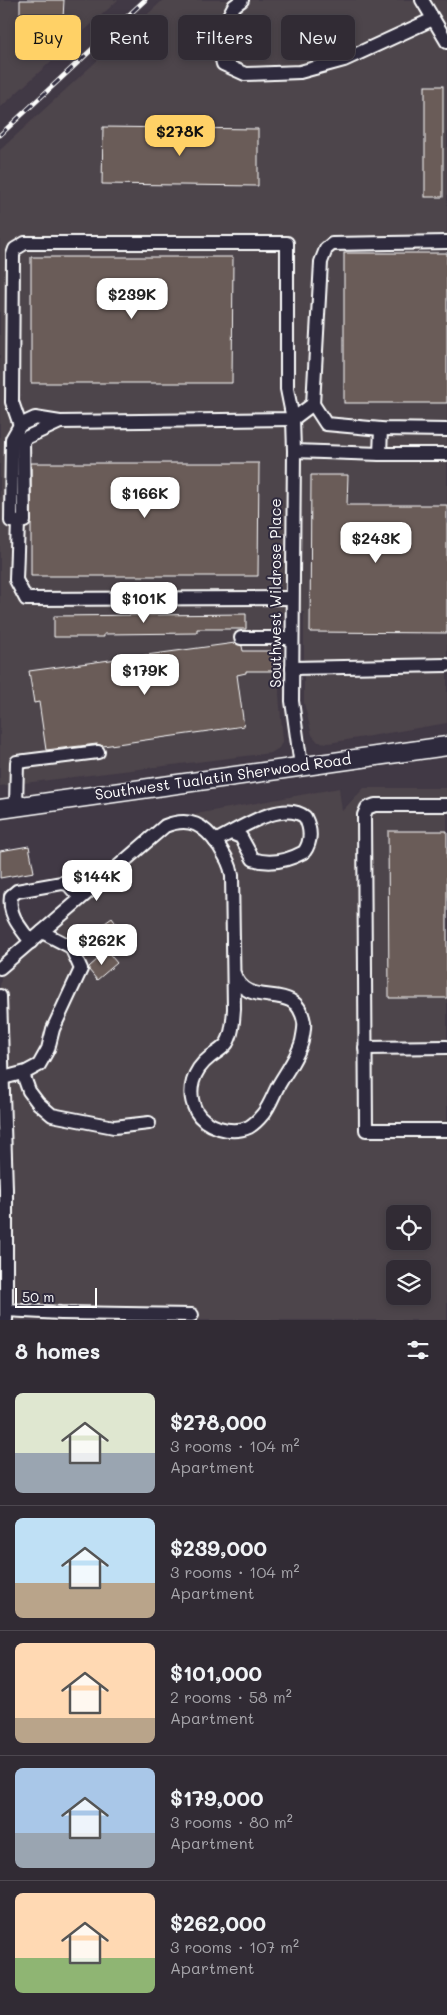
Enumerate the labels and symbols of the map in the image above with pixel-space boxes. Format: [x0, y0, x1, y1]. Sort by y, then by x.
pin: $278K [145, 114, 215, 157]
pin: $239K [97, 278, 167, 320]
pin: $166K [110, 476, 180, 519]
street label: Southwest Wildrose Place [265, 498, 285, 688]
pin: $243K [341, 522, 411, 564]
pin: $101K [109, 582, 179, 624]
pin: $179K [110, 654, 180, 696]
street label: Southwest Tualatin Sherwood Road [94, 748, 352, 804]
pin: $144K [62, 860, 132, 902]
pin: $262K [67, 924, 137, 966]
scale bar [15, 1285, 98, 1308]

